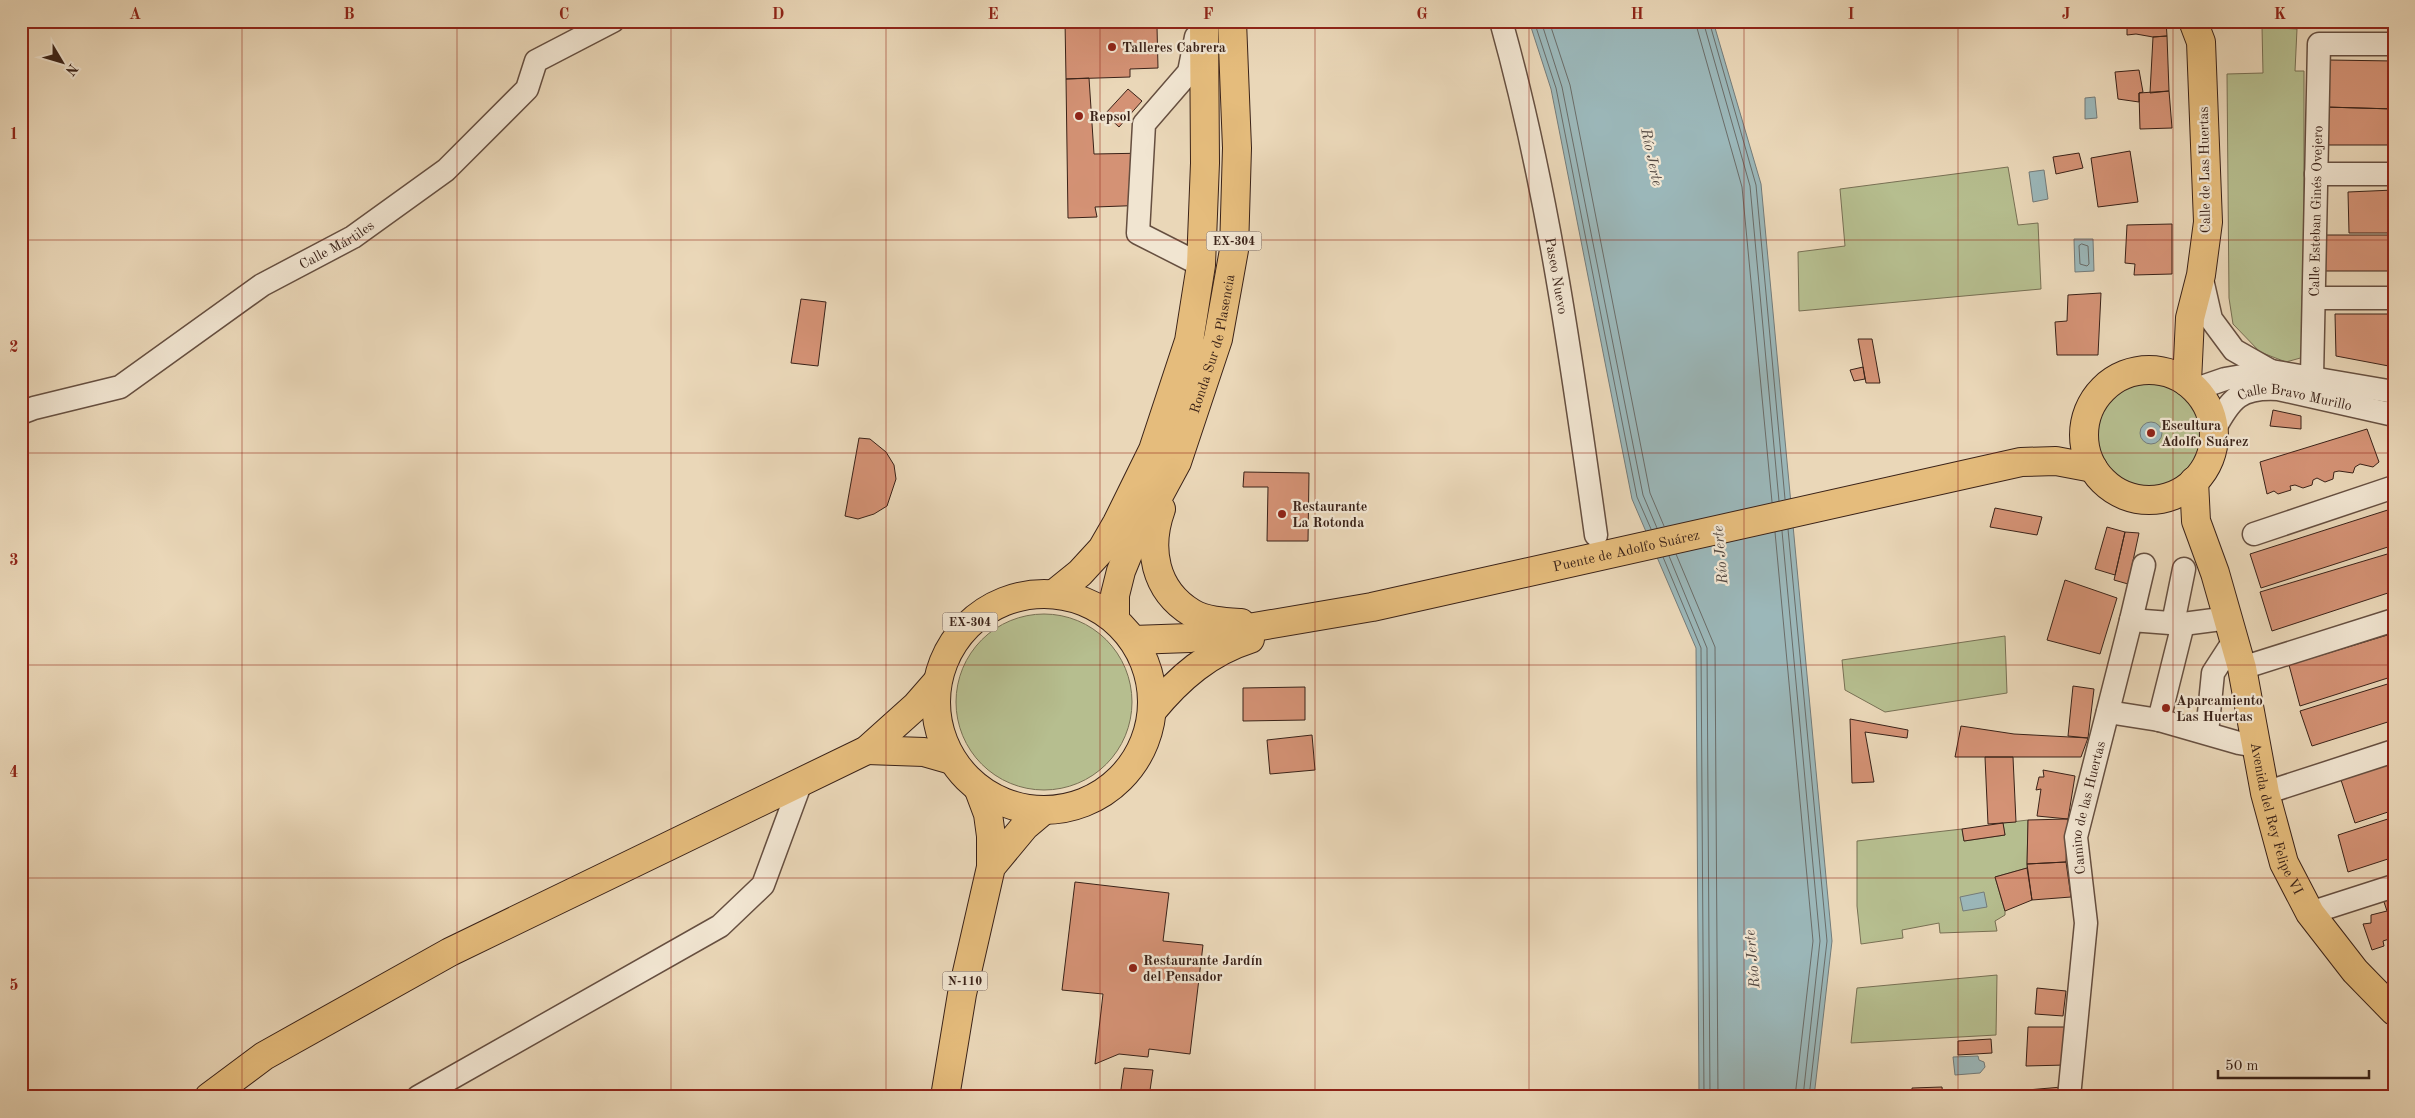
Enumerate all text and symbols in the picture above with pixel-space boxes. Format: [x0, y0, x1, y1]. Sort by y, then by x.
text: A [129, 7, 141, 23]
text: B [343, 7, 355, 23]
text: C [559, 7, 569, 23]
text: D [772, 7, 784, 23]
text: E [987, 7, 999, 23]
text: F [1203, 7, 1214, 23]
text: G [1416, 7, 1428, 23]
text: H [1630, 7, 1644, 23]
text: I [1847, 7, 1855, 23]
text: J [2062, 7, 2071, 23]
text: K [2274, 7, 2286, 23]
north arrow [38, 38, 88, 88]
marker: Talleres Cabrera [1106, 41, 1118, 53]
place label: Talleres Cabrera [1122, 41, 1226, 55]
text: N [62, 61, 80, 78]
street label: Calle de Las Huertas [2197, 106, 2213, 233]
marker: Repsol [1073, 110, 1085, 122]
place label: Repsol [1089, 110, 1131, 124]
street label: Calle Esteban Ginés Ovejero [2308, 125, 2325, 297]
water label: Río Jerte [1637, 126, 1664, 188]
text: 1 [9, 127, 19, 143]
street label: Calle Mártiles [297, 218, 377, 272]
road number: EX-304 [1206, 232, 1262, 250]
street label: Paseo Nuevo [1542, 237, 1569, 315]
street label: Ronda Sur de Plasencia [1188, 273, 1238, 415]
text: 2 [9, 340, 19, 356]
street label: Calle Bravo Murillo [2235, 383, 2353, 413]
place label: Escultura Adolfo Suárez [2161, 419, 2248, 449]
marker: Escultura Adolfo Suárez [2145, 427, 2157, 439]
place label: Restaurante La Rotonda [1292, 500, 1367, 530]
marker: Restaurante La Rotonda [1276, 508, 1288, 520]
water label: Río Jerte [1711, 525, 1732, 586]
street label: Puente de Adolfo Suárez [1552, 528, 1701, 574]
text: 3 [9, 553, 19, 569]
road number: EX-304 [942, 612, 998, 632]
place label: Aparcamiento Las Huertas [2176, 694, 2263, 724]
marker: Aparcamiento Las Huertas [2160, 702, 2172, 714]
street label: Camino de las Huertas [2070, 740, 2108, 875]
street label: Avenida del Rey Felipe VI [2248, 741, 2305, 897]
text: 4 [9, 765, 19, 781]
water label: Río Jerte [1743, 929, 1764, 990]
place label: Restaurante Jardín del Pensador [1143, 954, 1263, 984]
marker: Restaurante Jardín del Pensador [1127, 962, 1139, 974]
road number: N-110 [942, 971, 988, 990]
text: 5 [9, 978, 19, 994]
scale bar [2218, 1048, 2369, 1080]
text: 50 m [2225, 1059, 2259, 1074]

